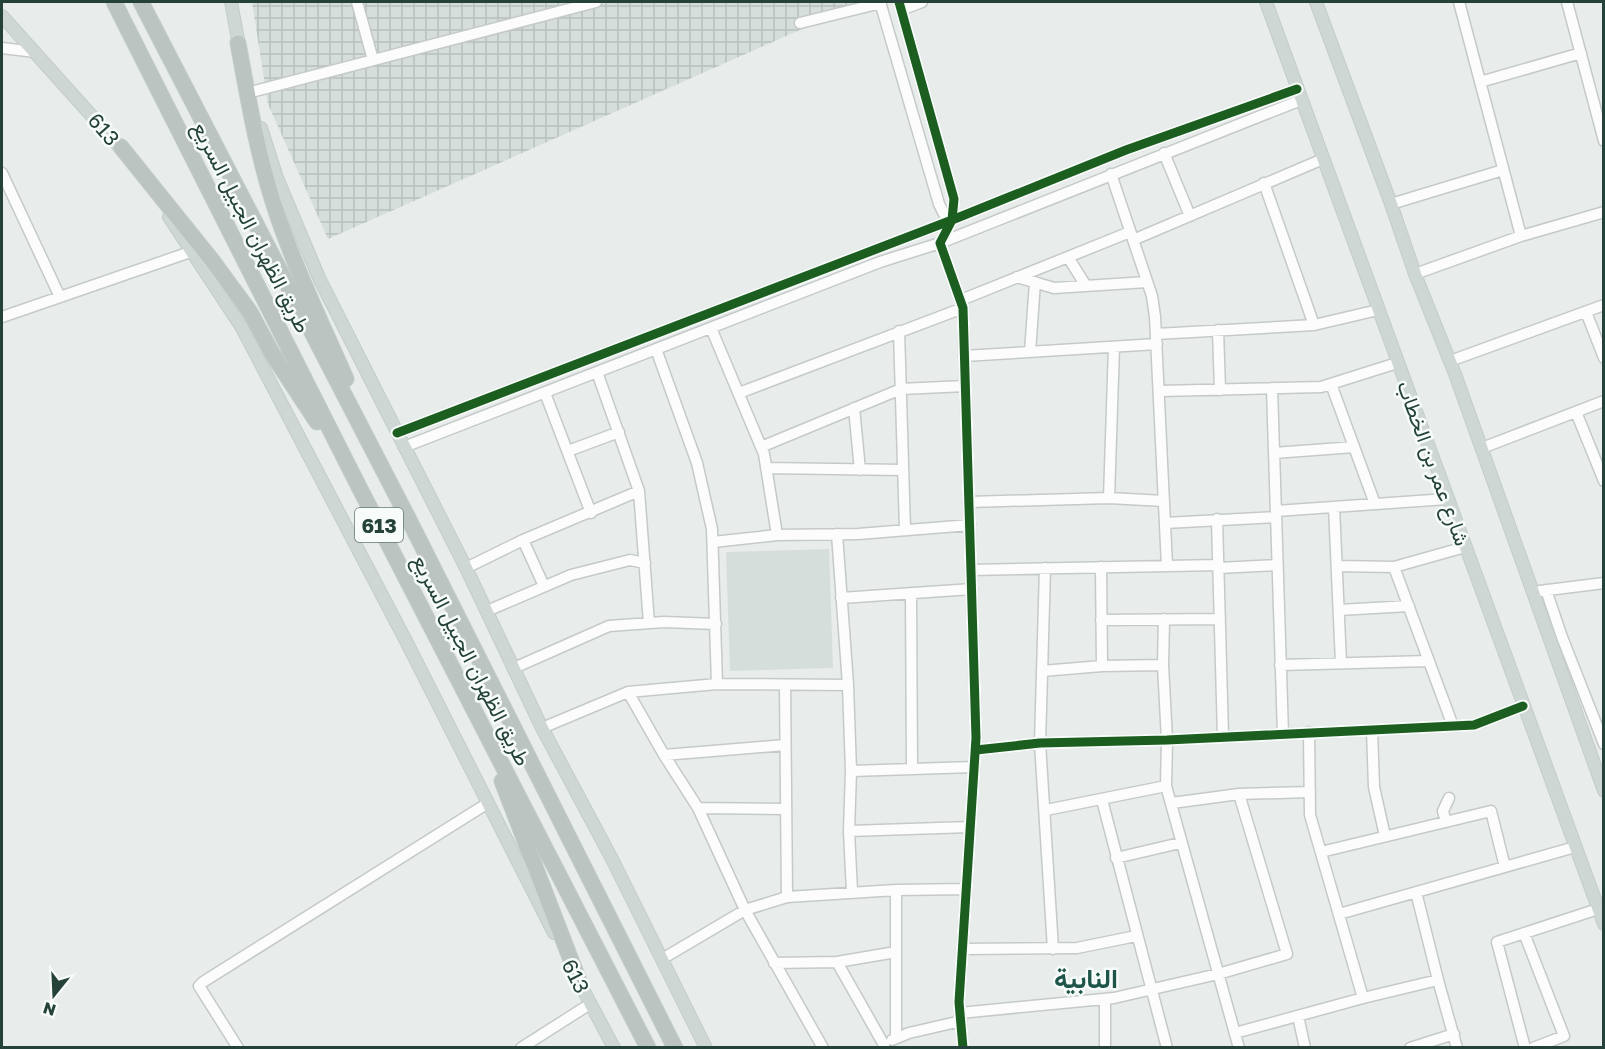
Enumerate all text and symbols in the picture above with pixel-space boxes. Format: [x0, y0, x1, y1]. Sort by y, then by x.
street label: 613 [83, 107, 125, 151]
street label: طريق الظهران الجبيل السريع [186, 117, 317, 338]
street label: شارع عمر بن الخطاب [1390, 377, 1476, 550]
road number: 613 [355, 508, 403, 542]
street label: طريق الظهران الجبيل السريع [406, 550, 537, 771]
street label: 613 [556, 954, 596, 998]
district label: النابية [1054, 962, 1118, 995]
north arrow [24, 965, 84, 1025]
text: N [40, 998, 58, 1021]

